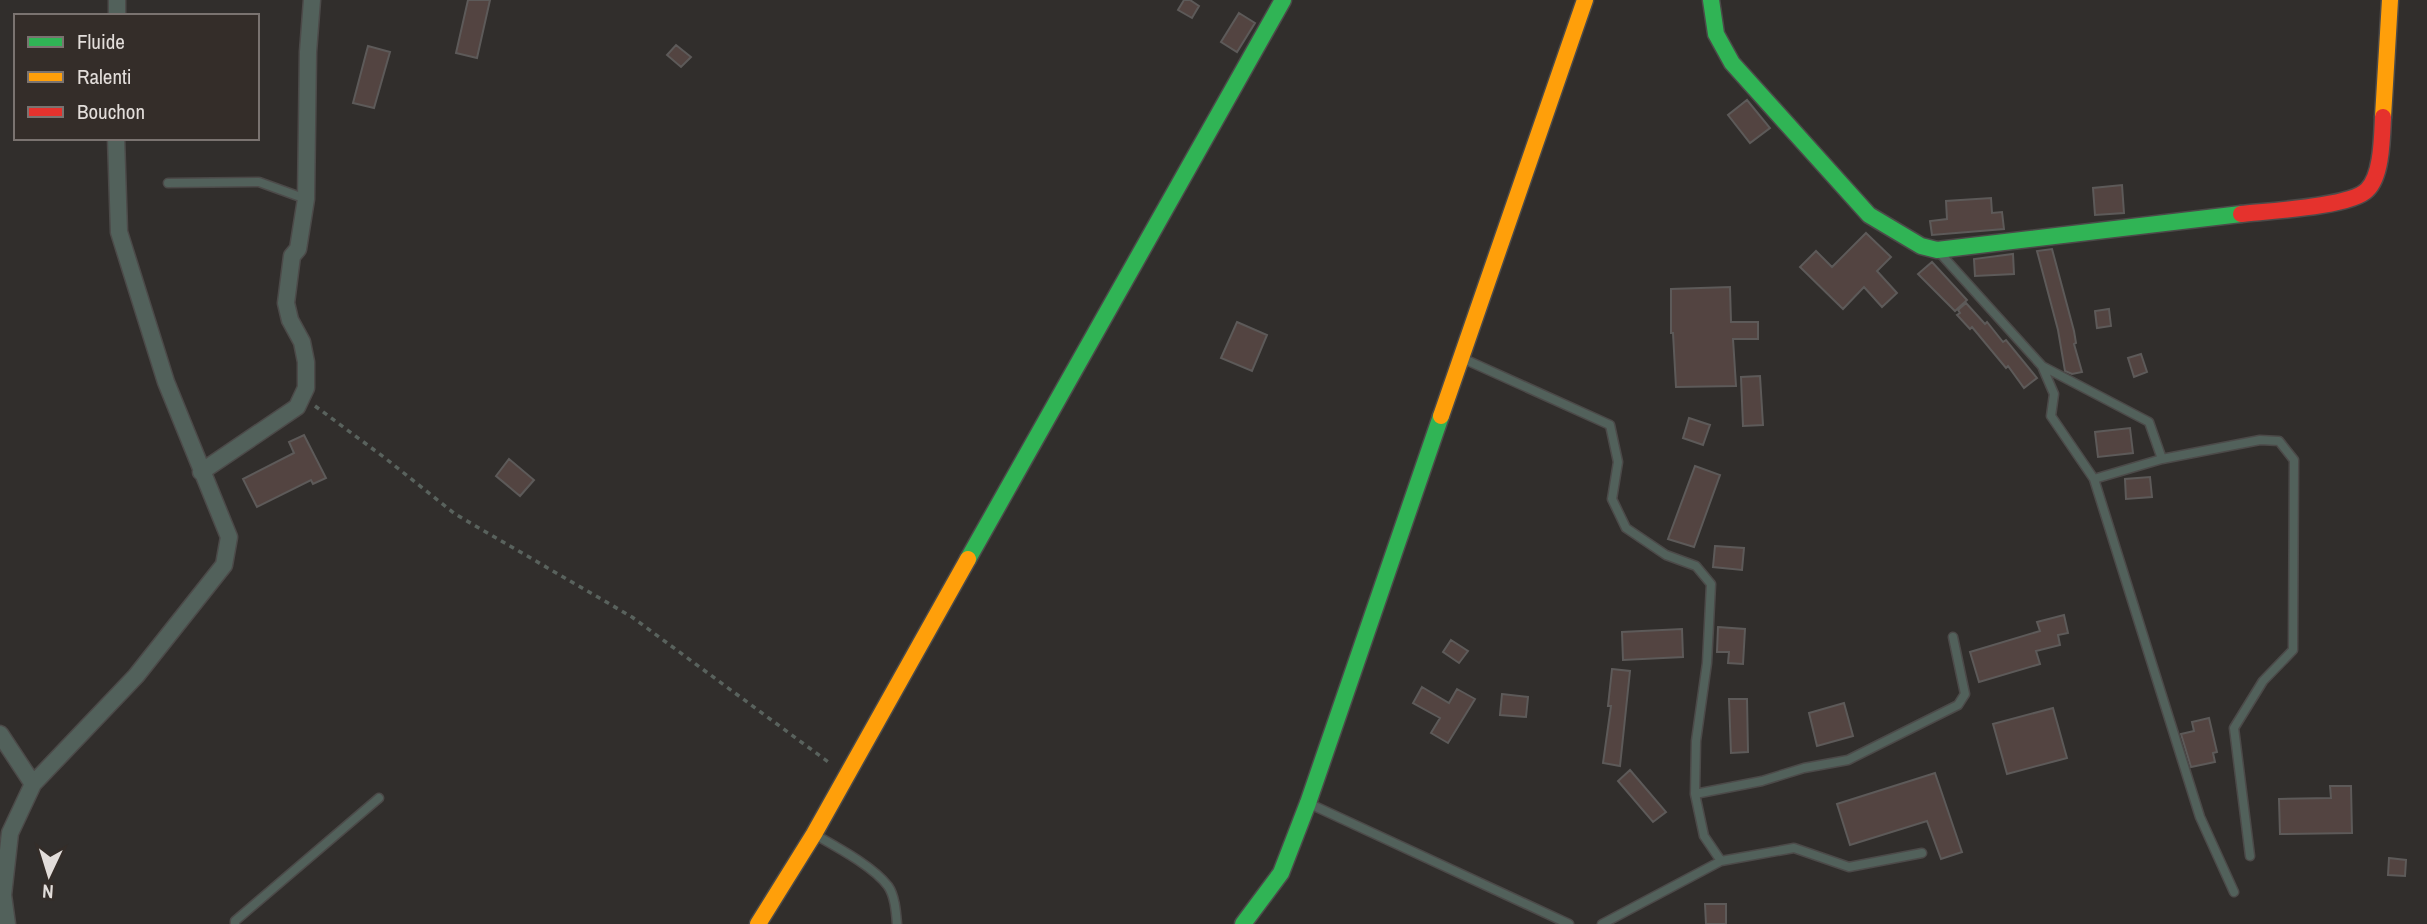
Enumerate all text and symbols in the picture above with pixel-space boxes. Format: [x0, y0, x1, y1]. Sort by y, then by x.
legend [14, 14, 259, 140]
text: Fluide [77, 27, 125, 56]
text: Ralenti [77, 62, 132, 91]
text: Bouchon [77, 97, 145, 126]
north arrow [14, 840, 84, 910]
text: N [41, 879, 54, 905]

